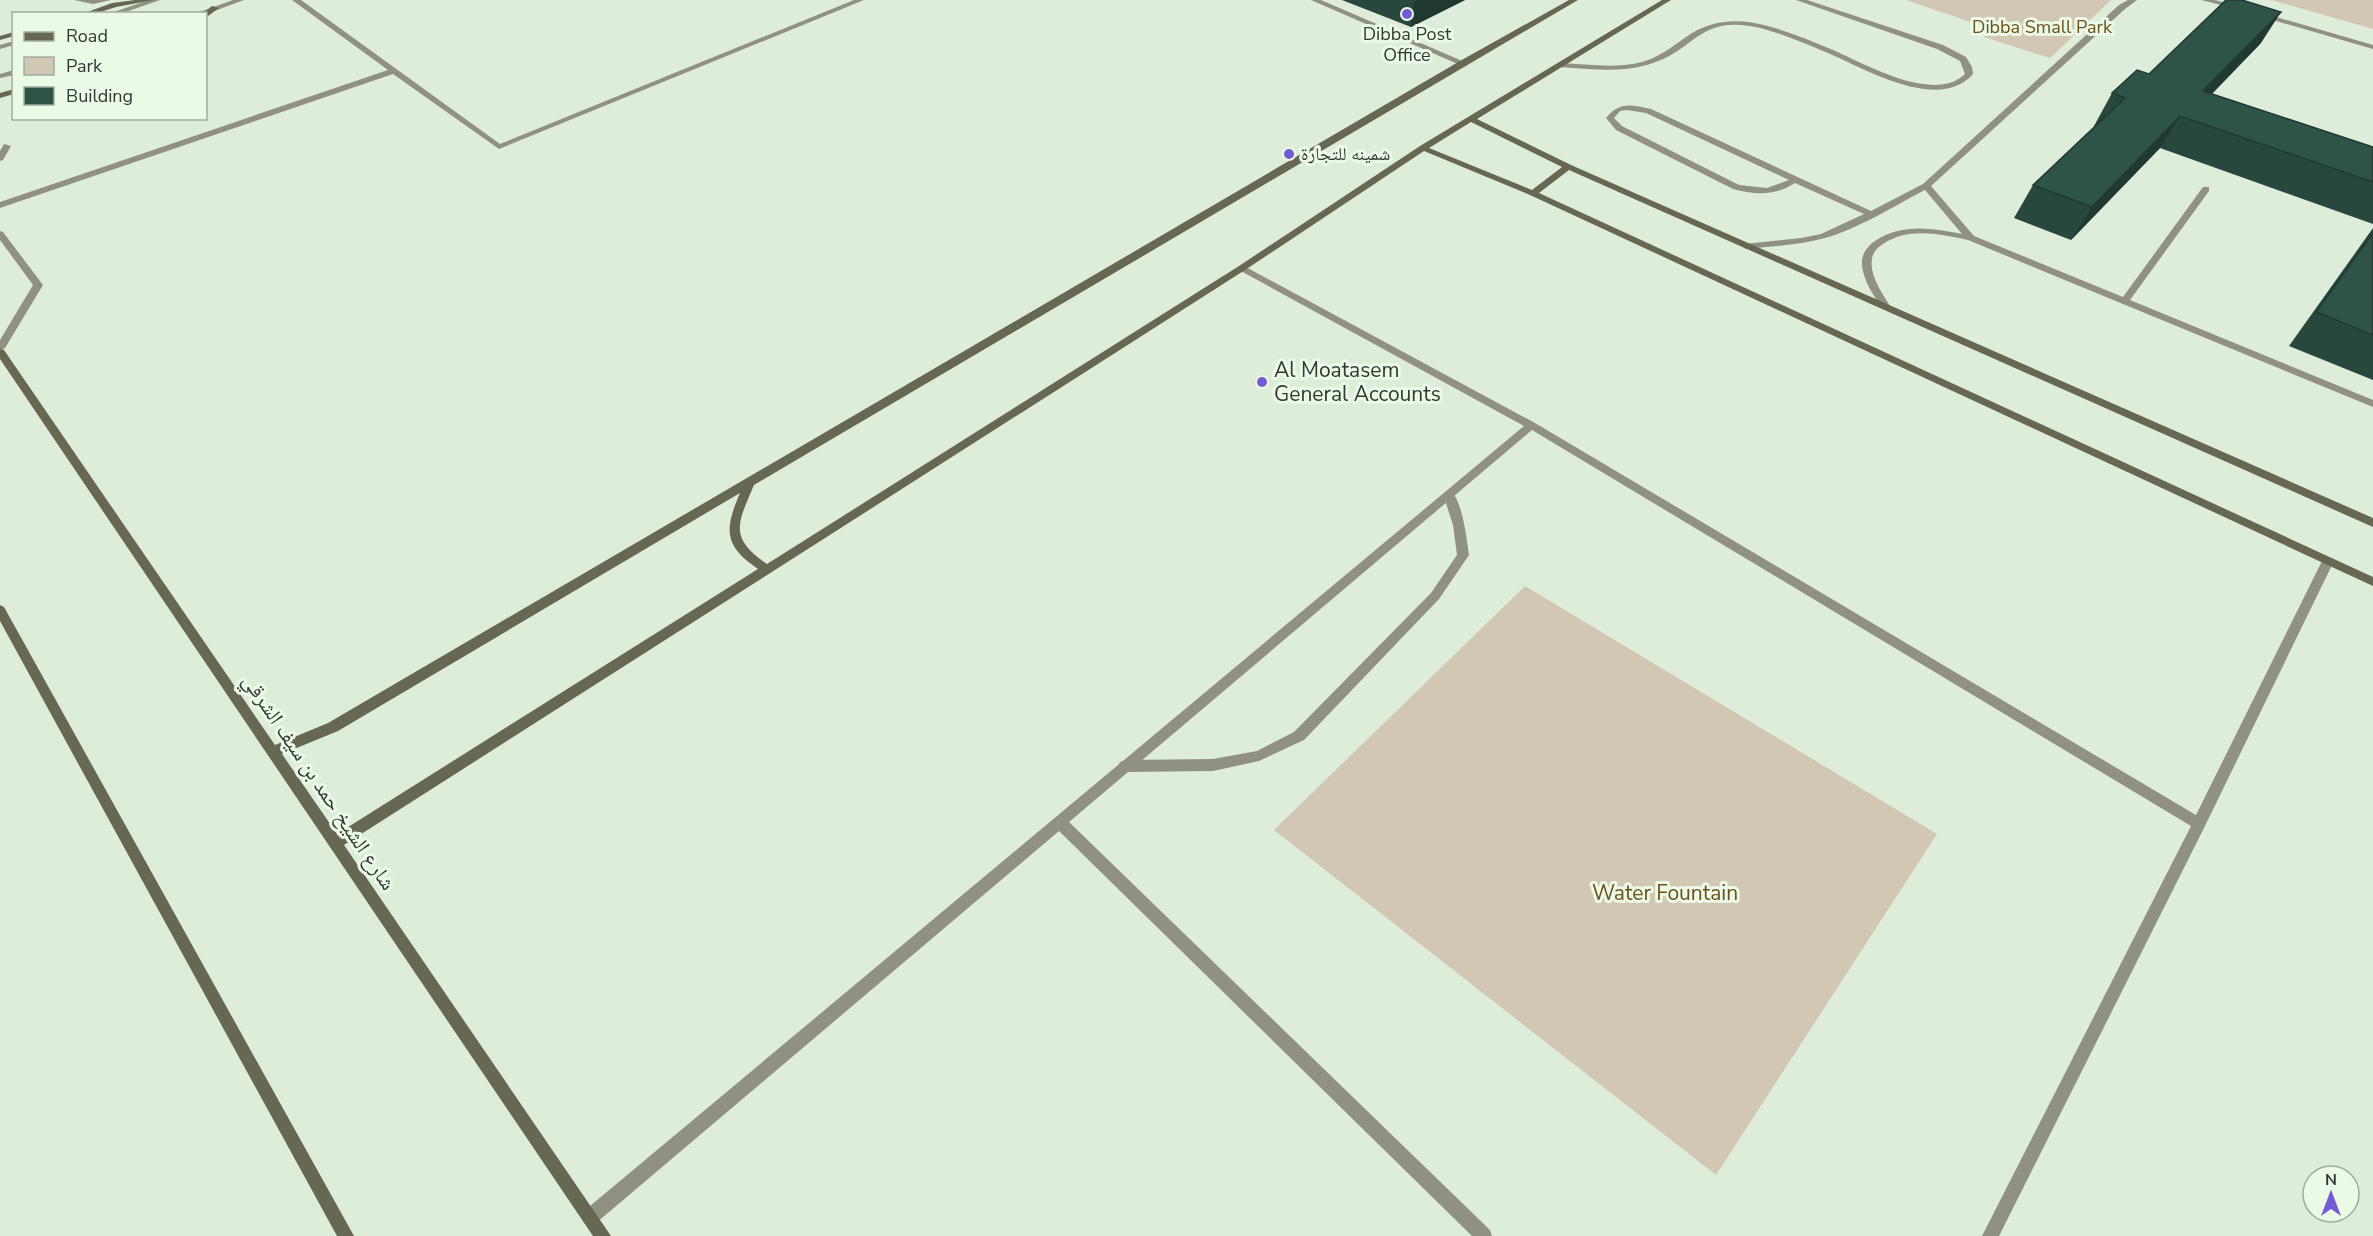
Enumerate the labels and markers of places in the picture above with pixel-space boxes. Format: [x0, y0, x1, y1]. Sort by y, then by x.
marker: Dibba Post Office [1400, 7, 1414, 21]
place label: Dibba Post Office [1363, 22, 1452, 67]
place label: شمينه للتجارة [1301, 142, 1390, 166]
marker: شمينه للتجارة [1282, 147, 1296, 161]
place label: Al Moatasem General Accounts [1274, 356, 1441, 408]
marker: Al Moatasem General Accounts [1255, 375, 1269, 389]

